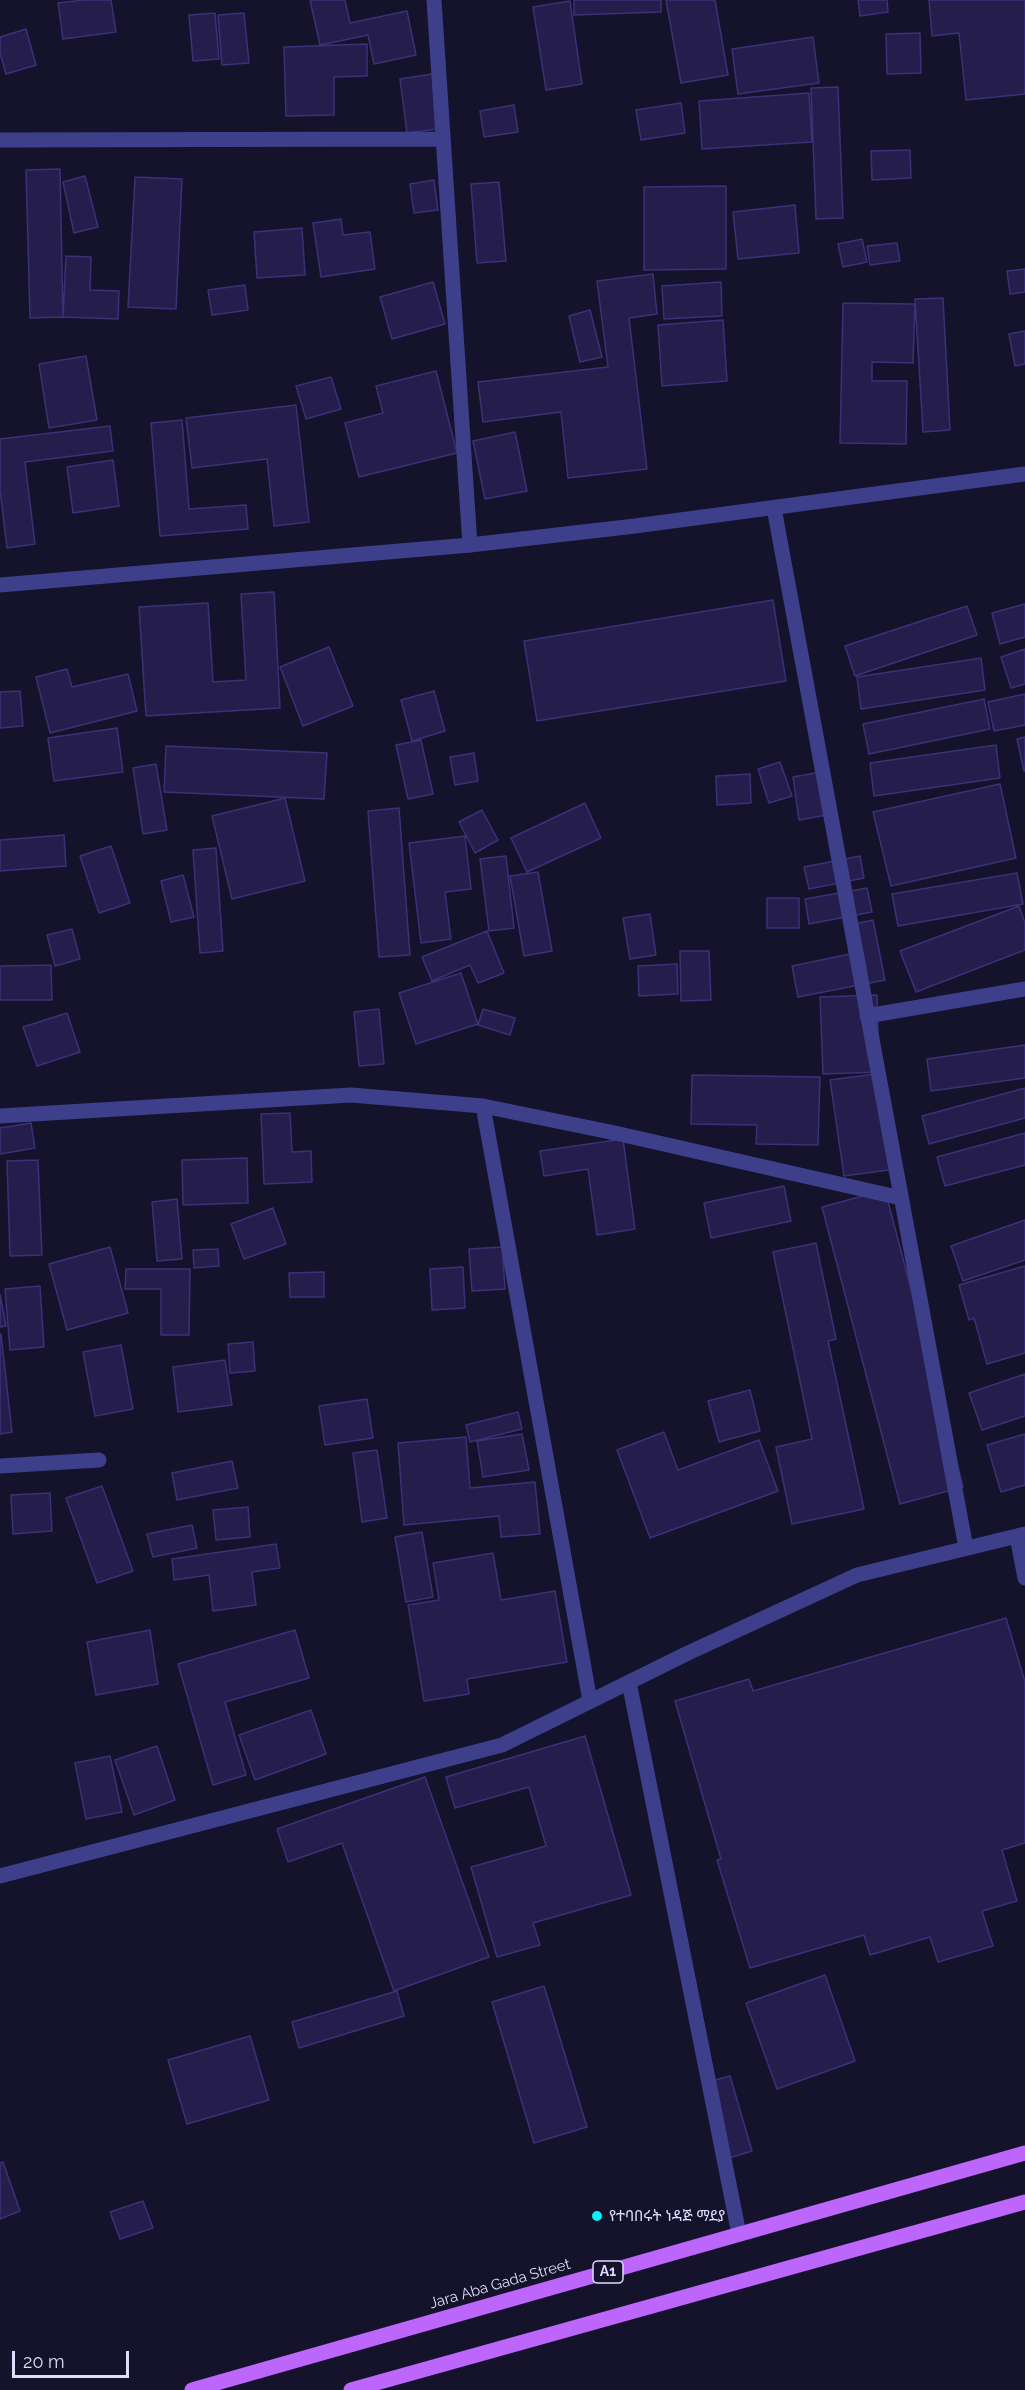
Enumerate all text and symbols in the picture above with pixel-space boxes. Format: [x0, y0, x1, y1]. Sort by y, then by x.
place label: የተባበሩት ነዳጅ ማደያ [609, 2207, 725, 2225]
marker: የተባበሩት ነዳጅ ማደያ [590, 2209, 604, 2223]
street label: Jara Aba Gada Street [427, 2255, 573, 2313]
road number: A1 [593, 2261, 623, 2283]
scale bar [15, 2339, 132, 2377]
text: 20 m [23, 2351, 65, 2372]

